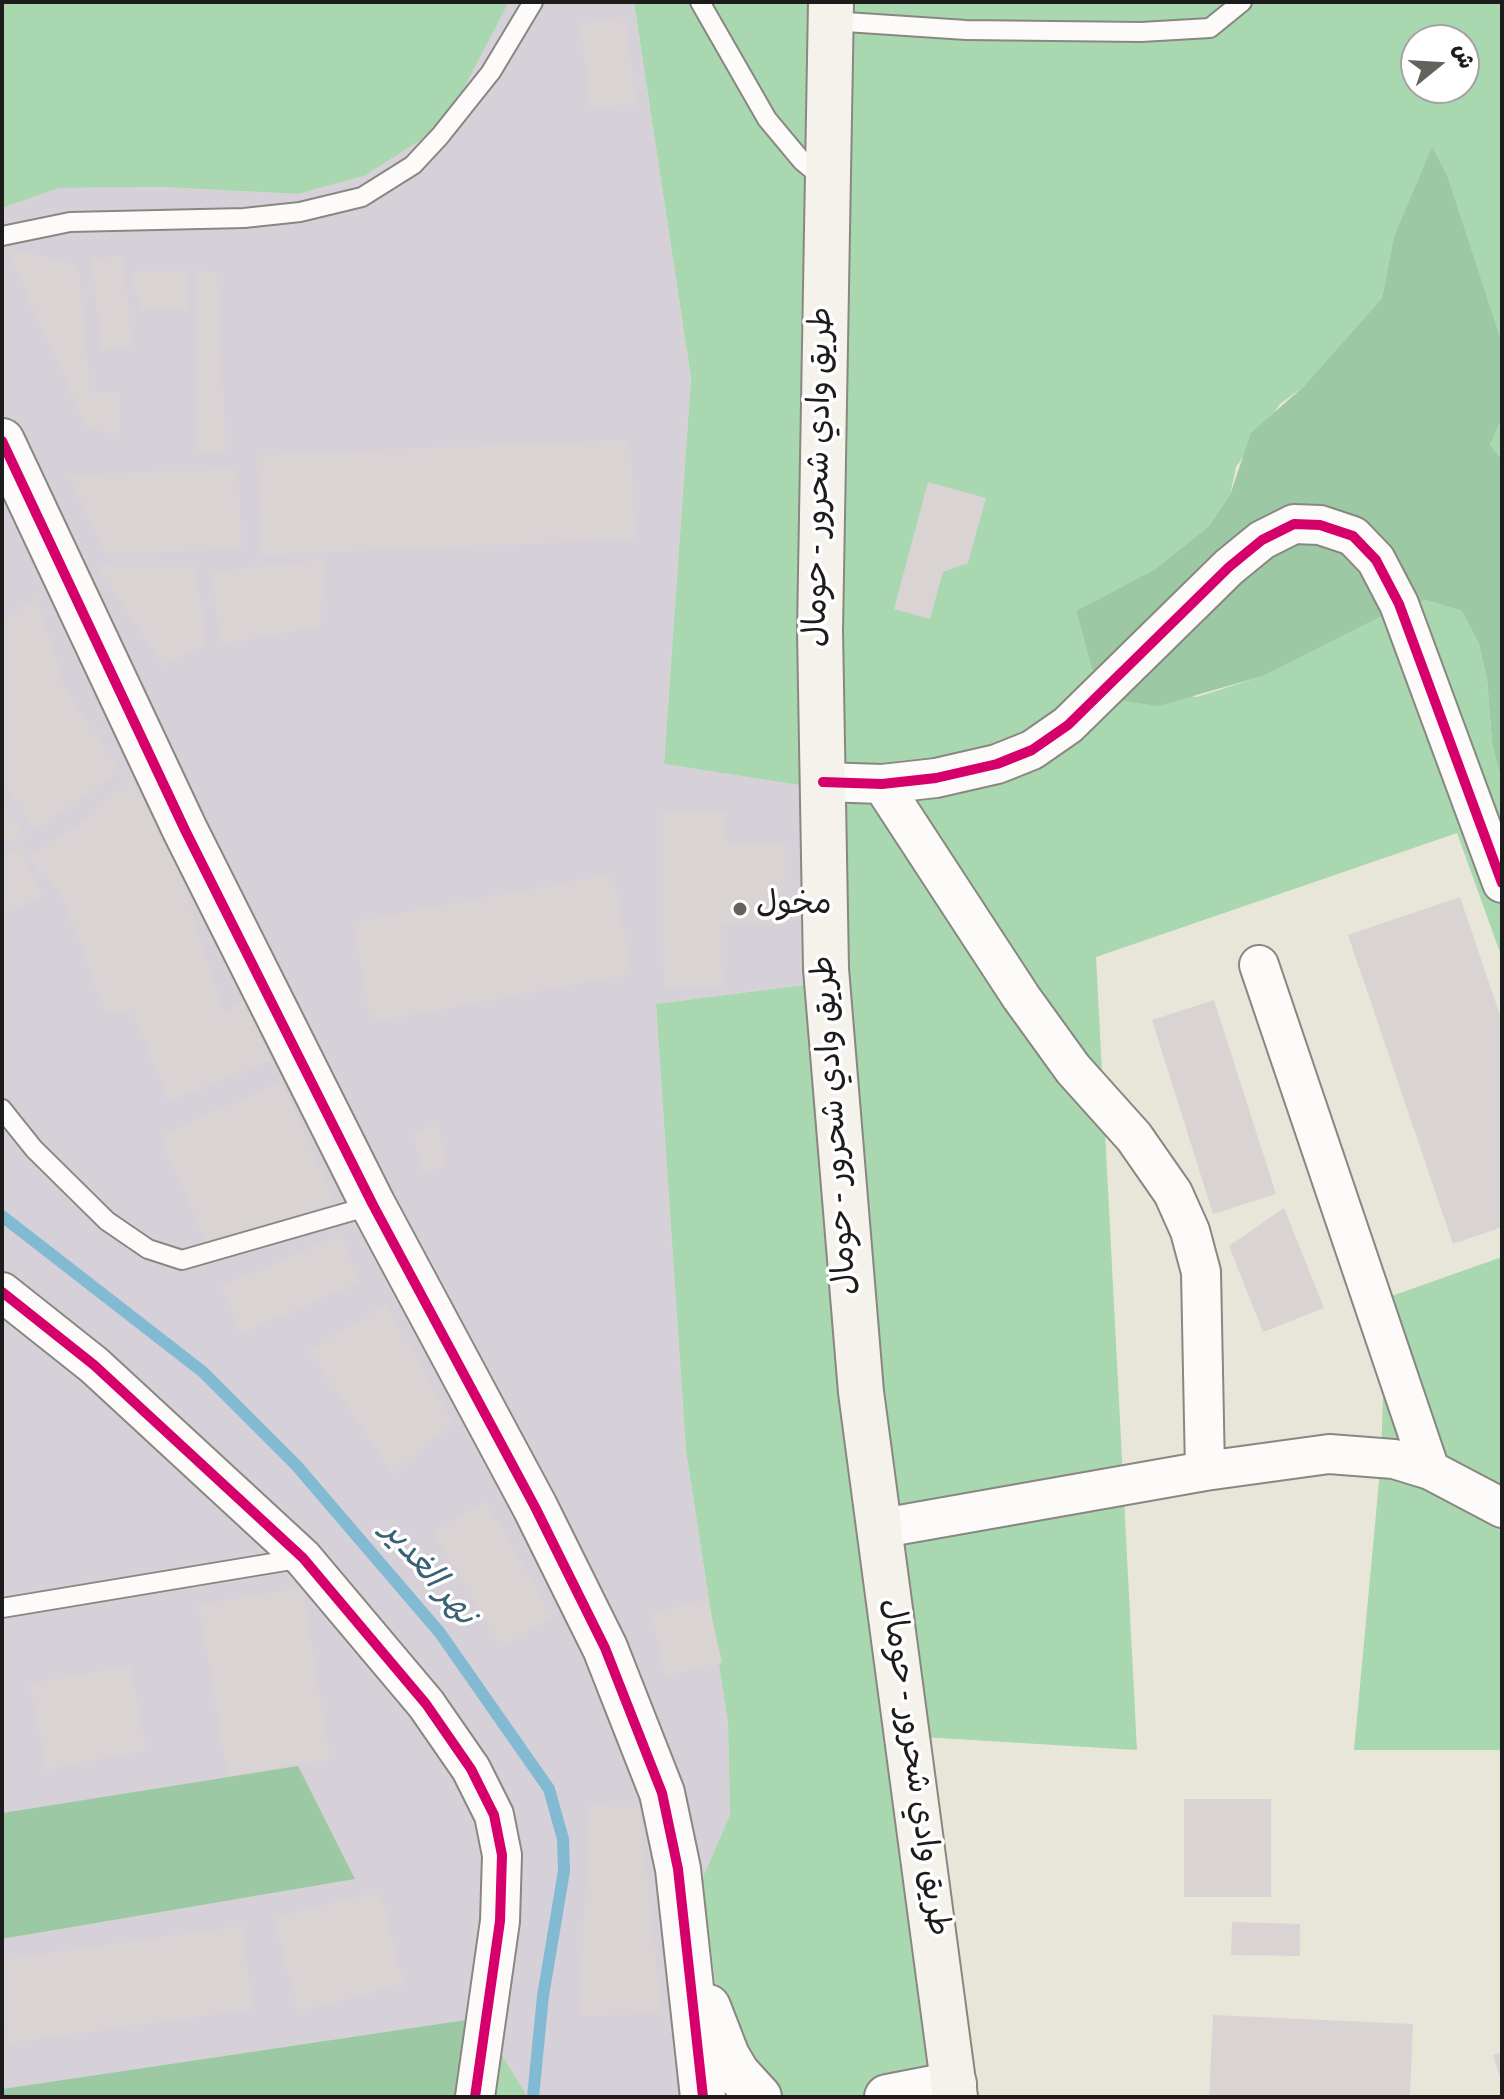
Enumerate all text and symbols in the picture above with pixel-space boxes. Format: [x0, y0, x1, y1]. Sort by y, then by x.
north arrow [1400, 24, 1480, 104]
text: ش [1443, 41, 1480, 73]
street label: طريق وادي شحرور - حومال [801, 306, 845, 648]
place label: مخول [756, 890, 832, 928]
marker: مخول [731, 900, 749, 918]
street label: طريق وادي شحرور - حومال [808, 954, 870, 1296]
water label: نهر الغدير [370, 1515, 482, 1637]
street label: طريق وادي شحرور - حومال [868, 1597, 954, 1939]

